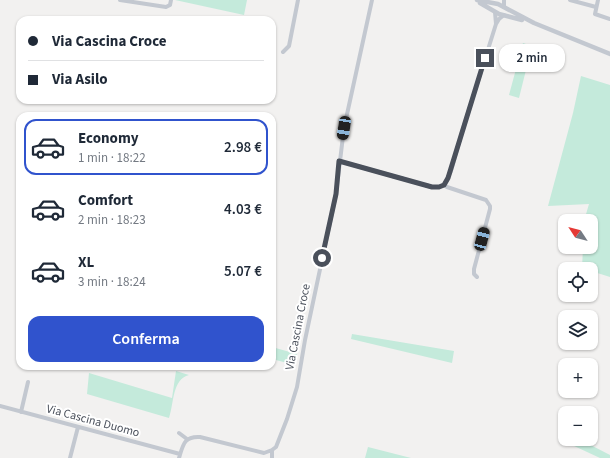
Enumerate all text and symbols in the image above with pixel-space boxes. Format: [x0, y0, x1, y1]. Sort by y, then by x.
text: Via Cascina Croce [52, 31, 167, 52]
callout: 2 min [499, 44, 565, 72]
route end [476, 49, 494, 67]
text: 2 min [517, 49, 547, 67]
text: Via Asilo [52, 69, 108, 90]
car [336, 115, 352, 141]
text: Economy [78, 128, 139, 149]
icon: car [30, 129, 66, 165]
text: 2.98 € [224, 137, 262, 158]
text: 1 min · 18:22 [78, 149, 146, 167]
text: Comfort [78, 190, 133, 211]
icon: car [30, 191, 66, 227]
text: 4.03 € [224, 199, 262, 220]
text: 2 min · 18:23 [78, 211, 146, 229]
north arrow [558, 214, 598, 254]
map controls [558, 214, 598, 446]
car [473, 226, 491, 252]
route start [313, 249, 331, 267]
text: XL [78, 252, 94, 273]
icon: car [30, 253, 66, 289]
text: 5.07 € [224, 261, 262, 282]
button: locate [558, 262, 598, 302]
text: 3 min · 18:24 [78, 273, 146, 291]
street label: Via Cascina Croce [281, 282, 315, 372]
button: layers [558, 310, 598, 350]
button: Conferma [28, 316, 264, 362]
button: + [558, 358, 598, 398]
street label: Via Cascina Duomo [45, 400, 141, 442]
button: − [558, 406, 598, 446]

